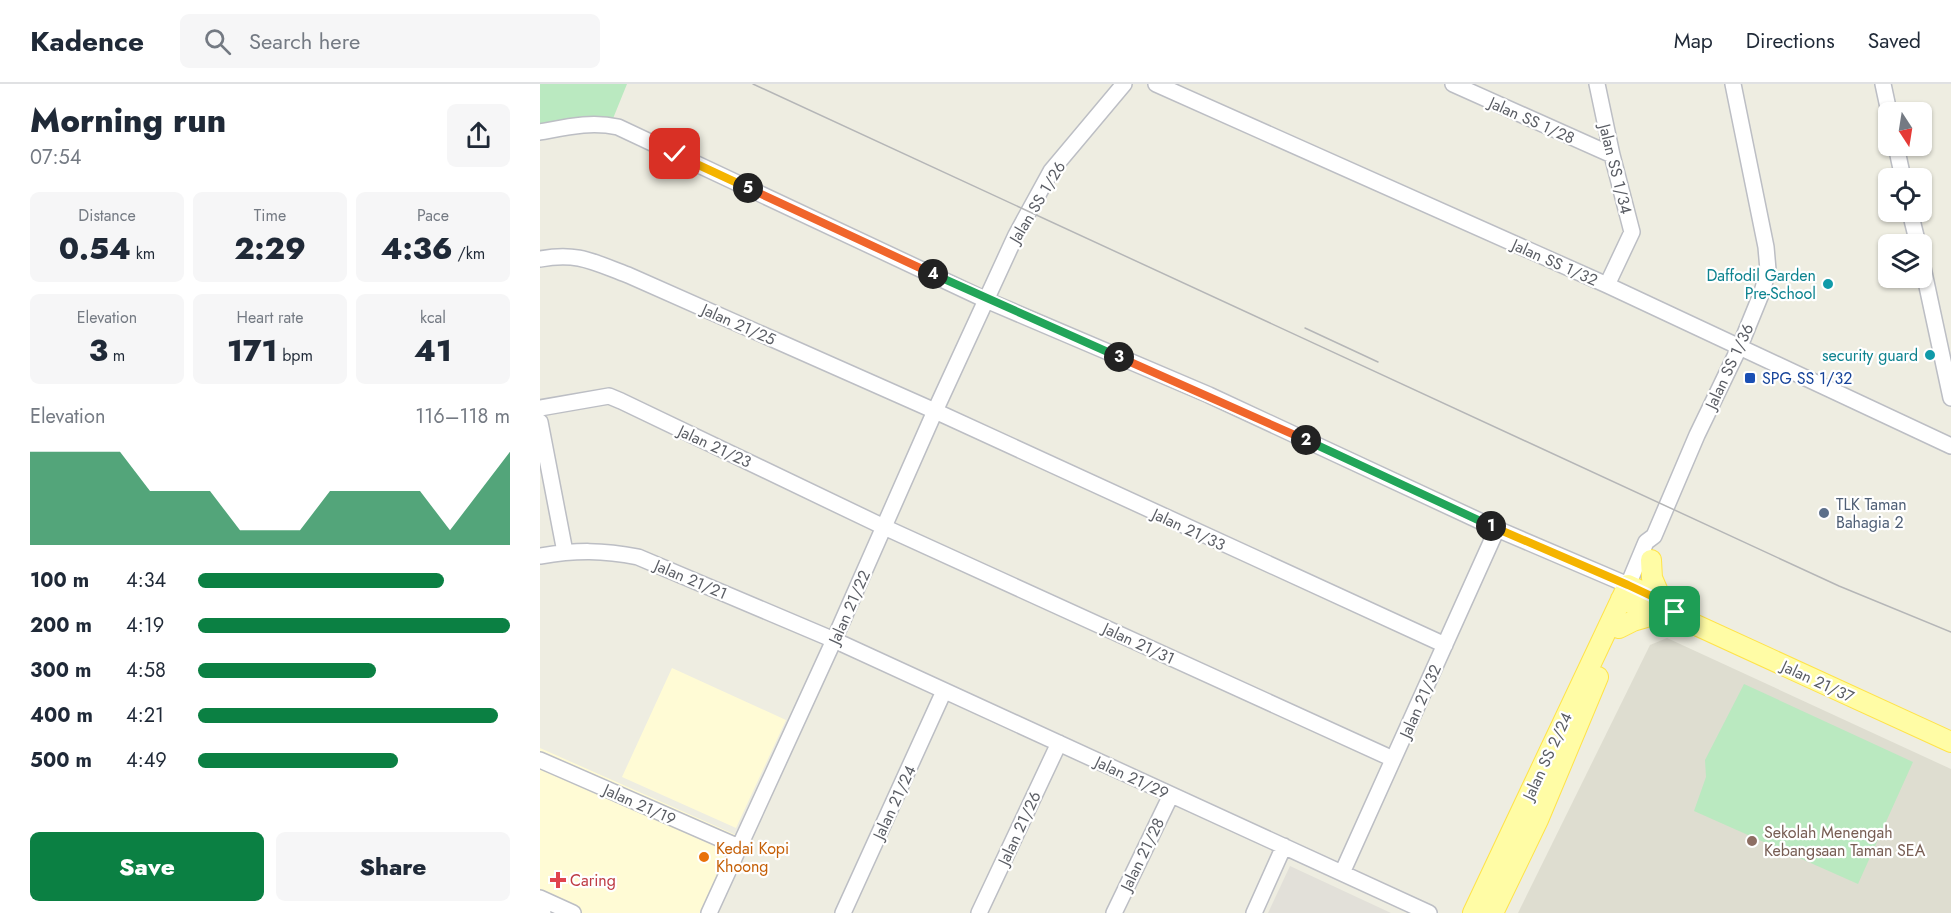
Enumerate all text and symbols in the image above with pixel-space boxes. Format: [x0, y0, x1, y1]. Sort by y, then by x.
search box [180, 14, 600, 68]
text: Kadence [30, 21, 144, 62]
icon: search [201, 25, 234, 58]
text: Search here [249, 25, 360, 57]
text: Map [1674, 26, 1713, 56]
text: Directions [1746, 26, 1835, 56]
text: Saved [1868, 26, 1921, 56]
street label: Jalan SS 1/28 [1483, 90, 1578, 150]
text: Morning run [30, 97, 226, 144]
north arrow [1878, 102, 1932, 156]
map controls [1878, 102, 1932, 288]
button: share [447, 104, 510, 167]
street label: Jalan SS 1/34 [1593, 120, 1638, 217]
pin [649, 128, 700, 179]
icon: check [658, 137, 691, 170]
text: 07:54 [30, 143, 81, 172]
street label: Jalan SS 1/26 [1003, 157, 1071, 249]
button: locate [1878, 168, 1932, 222]
pin: 5 [733, 173, 763, 203]
text: 5 [743, 176, 753, 199]
text: Distance [78, 204, 136, 227]
text: Time [254, 204, 286, 227]
text: Pace [417, 204, 449, 227]
text: 0.54 [59, 227, 131, 270]
text: 2:29 [234, 227, 306, 270]
text: 4:36 [381, 227, 453, 270]
street label: Jalan SS 1/32 [1506, 232, 1601, 292]
button: layers [1878, 234, 1932, 288]
text: km [131, 242, 155, 265]
text: /km [453, 242, 485, 265]
pin: 4 [918, 259, 948, 289]
text: 4 [927, 262, 939, 285]
place label: Daffodil Garden Pre-School [1706, 264, 1816, 305]
marker: Daffodil Garden Pre-School [1821, 277, 1835, 291]
street label: Jalan 21/25 [696, 297, 779, 351]
text: Elevation [77, 306, 137, 329]
text: Heart rate [237, 306, 303, 329]
text: kcal [420, 306, 446, 329]
street label: Jalan SS 1/36 [1699, 320, 1759, 415]
text: 3 [89, 329, 108, 372]
text: 171 [227, 329, 277, 372]
text: 41 [414, 329, 452, 372]
pin: 3 [1104, 342, 1134, 372]
text: m [108, 344, 125, 367]
text: bpm [277, 344, 313, 367]
place label: security guard [1822, 344, 1918, 367]
text: 3 [1114, 345, 1124, 368]
marker: security guard [1923, 348, 1937, 362]
place label: SPG SS 1/32 [1762, 367, 1852, 390]
marker: SPG SS 1/32 [1743, 371, 1757, 385]
text: Elevation [30, 402, 105, 431]
text: 116–118 m [415, 402, 510, 431]
street label: Jalan 21/23 [673, 419, 755, 474]
pin: 2 [1291, 425, 1321, 455]
text: 2 [1301, 428, 1311, 451]
place label: TLK Taman Bahagia 2 [1836, 493, 1907, 534]
street label: Jalan 21/33 [1147, 502, 1229, 556]
marker: TLK Taman Bahagia 2 [1817, 506, 1831, 520]
pin: 1 [1476, 511, 1506, 541]
text: 1 [1487, 514, 1495, 537]
street label: Jalan 21/21 [649, 553, 731, 605]
text: 100 m [30, 566, 89, 595]
text: 4:34 [126, 566, 166, 595]
street label: Jalan 21/22 [822, 566, 876, 650]
pin [1649, 586, 1700, 637]
icon: arrive [1658, 595, 1691, 628]
text: 200 m [30, 611, 92, 640]
text: 4:19 [126, 611, 164, 640]
street label: Jalan 21/31 [1097, 616, 1178, 670]
street label: Jalan 21/37 [1776, 654, 1858, 709]
text: 300 m [30, 656, 91, 685]
text: 4:58 [126, 656, 166, 685]
street label: Jalan 21/32 [1393, 661, 1447, 744]
text: 400 m [30, 701, 93, 730]
text: 4:21 [126, 701, 164, 730]
street label: Jalan SS 2/24 [1516, 709, 1578, 806]
text: 500 m [30, 746, 92, 775]
text: 4:49 [126, 746, 167, 775]
street label: Jalan 21/29 [1089, 749, 1172, 805]
street label: Jalan 21/24 [866, 762, 922, 845]
street label: Jalan 21/19 [598, 777, 680, 831]
street label: Jalan 21/26 [991, 788, 1047, 871]
street label: Jalan 21/28 [1114, 814, 1170, 896]
place label: Sekolah Menengah Kebangsaan Taman SEA [1764, 821, 1926, 862]
button: Save [30, 832, 264, 901]
button: Share [276, 832, 510, 901]
marker: Sekolah Menengah Kebangsaan Taman SEA [1745, 834, 1759, 848]
place label: Kedai Kopi Khoong [716, 837, 789, 878]
marker: Kedai Kopi Khoong [697, 850, 711, 864]
place label: Caring [570, 869, 616, 892]
marker: Caring [551, 873, 565, 887]

